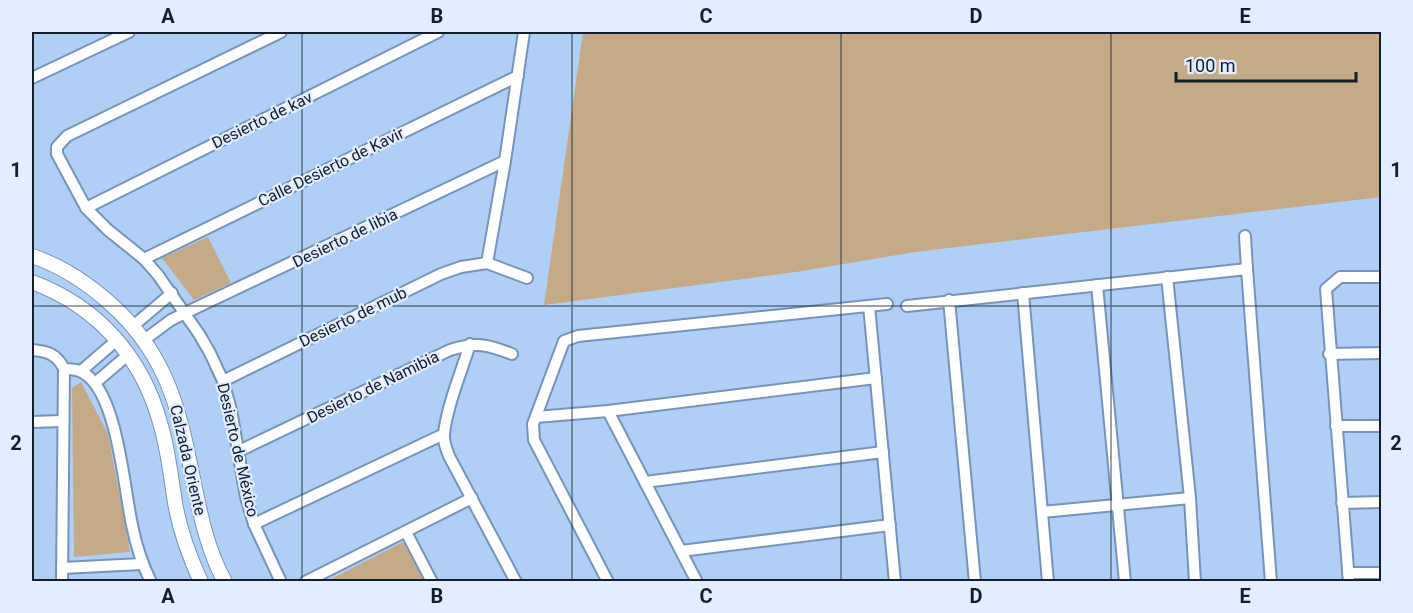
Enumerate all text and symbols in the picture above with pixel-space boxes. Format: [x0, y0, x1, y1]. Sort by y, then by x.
text: A [161, 4, 175, 28]
text: B [431, 4, 443, 28]
text: C [699, 4, 713, 28]
text: D [970, 4, 983, 28]
text: E [1239, 4, 1251, 28]
scale bar [1176, 45, 1356, 83]
text: 100 m [1185, 55, 1236, 76]
street label: Desierto de kav [209, 87, 316, 153]
street label: Calle Desierto de Kavir [255, 123, 408, 211]
text: 1 [10, 158, 22, 182]
text: 1 [1390, 158, 1402, 182]
street label: Desierto de libia [289, 204, 401, 272]
street label: Desierto de mub [296, 283, 410, 351]
street label: Desierto de Namibia [304, 347, 442, 427]
street label: Desierto de México [213, 381, 263, 519]
street label: Calzada Oriente [166, 403, 210, 517]
text: 2 [10, 431, 22, 455]
text: 2 [1390, 431, 1402, 455]
text: A [161, 584, 175, 608]
text: B [431, 584, 443, 608]
text: C [699, 584, 713, 608]
text: D [970, 584, 983, 608]
text: E [1239, 584, 1251, 608]

